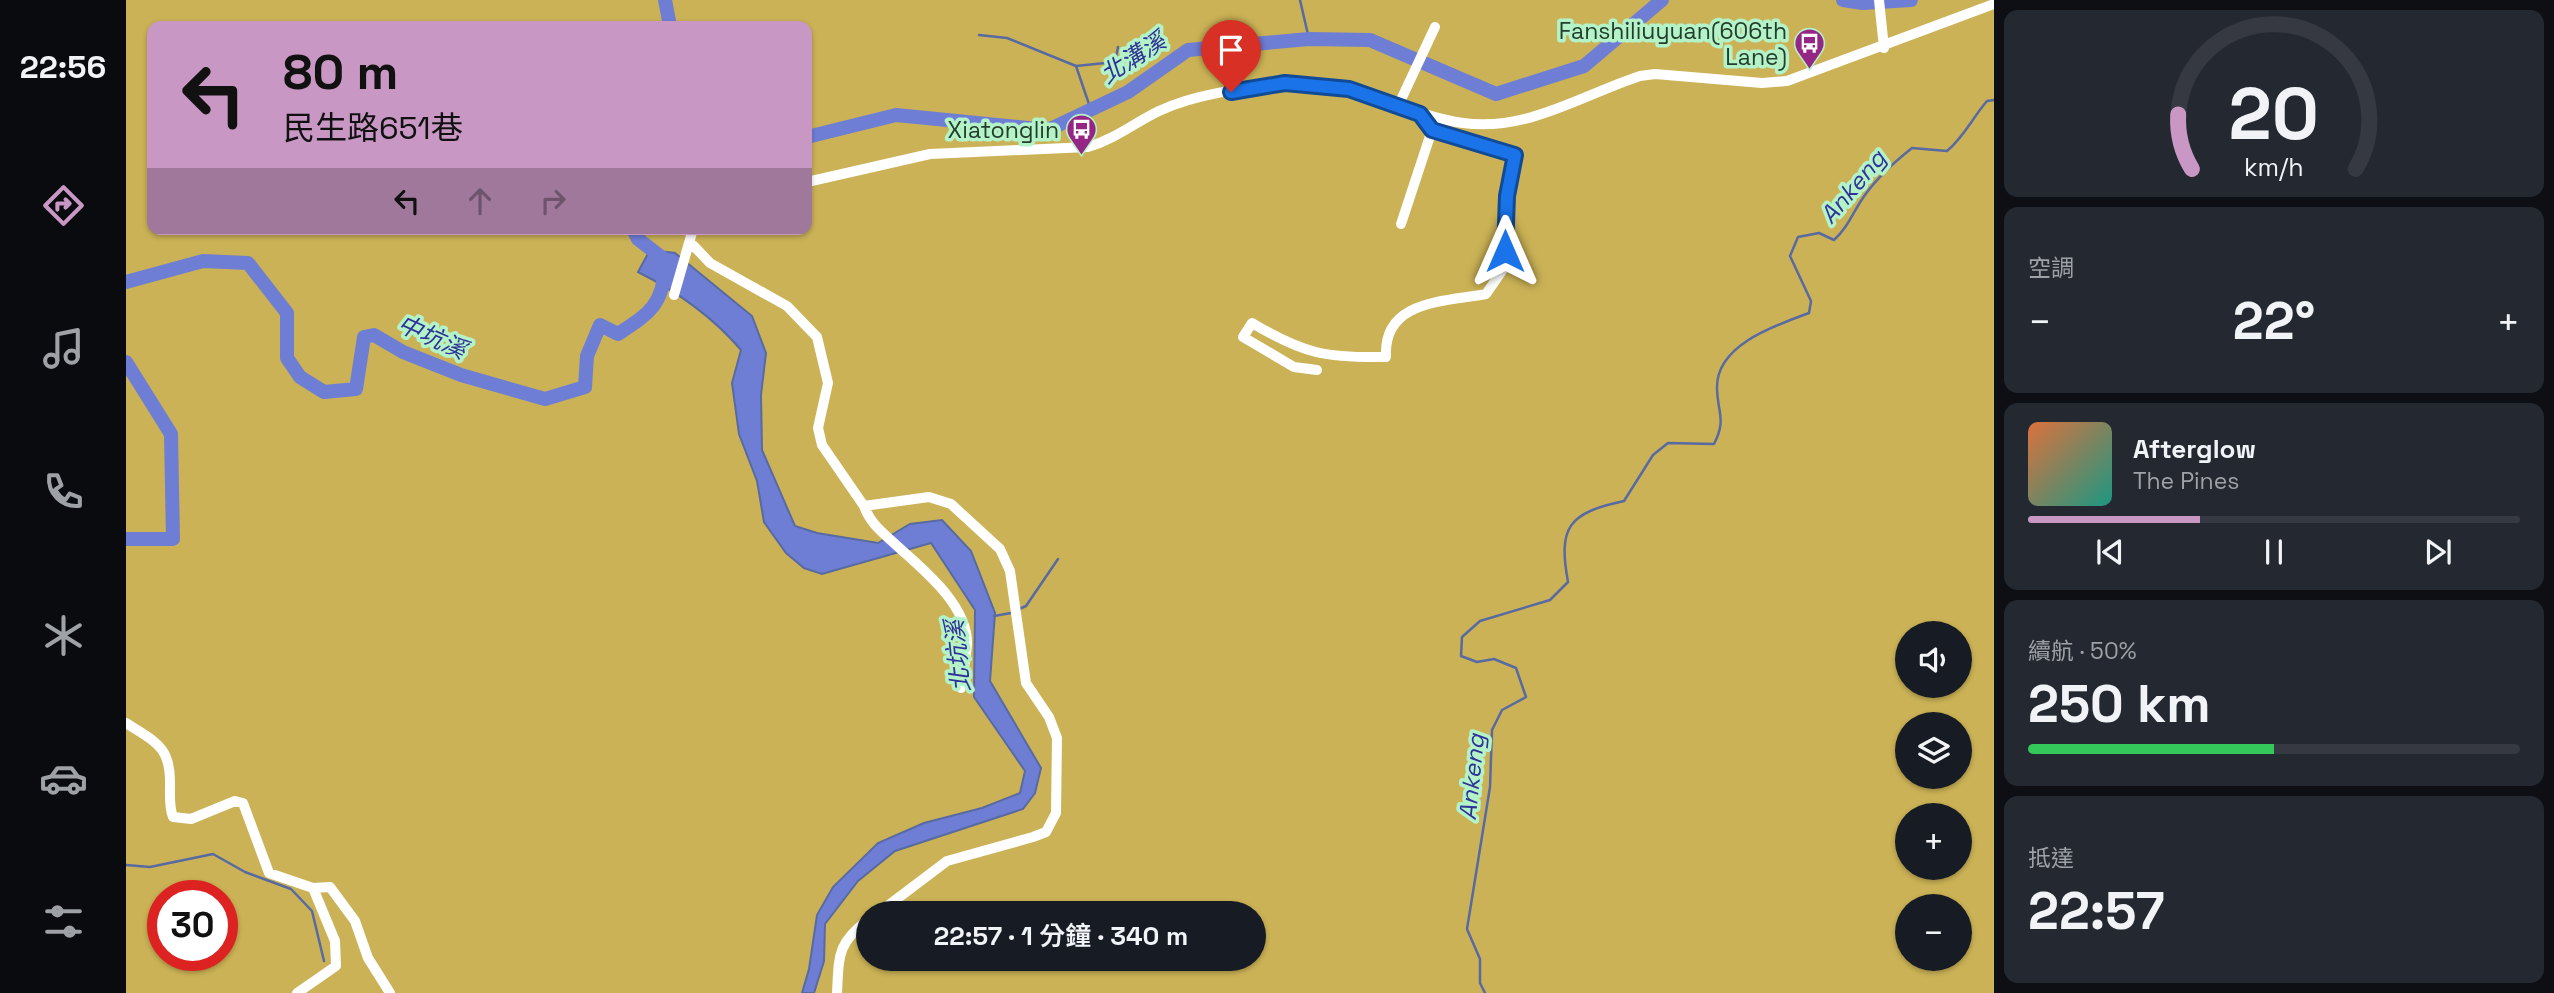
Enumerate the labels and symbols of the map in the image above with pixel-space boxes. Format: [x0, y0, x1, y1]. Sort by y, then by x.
place label: Fanshiliuyuan(606th Lane) [1559, 16, 1787, 72]
pin [1201, 20, 1261, 92]
water label: 北溝溪 [1094, 23, 1174, 90]
bus stop icon: Fanshiliuyuan(606th Lane) [1793, 27, 1827, 71]
bus stop icon: Xiatonglin [1065, 113, 1099, 157]
place label: Xiatonglin [948, 115, 1059, 145]
water label: Ankeng [1813, 142, 1893, 230]
position arrow [1468, 214, 1542, 288]
water label: 中坑溪 [393, 308, 474, 367]
water label: 北坑溪 [938, 616, 977, 693]
water label: Ankeng [1452, 731, 1492, 822]
speed limit sign: 30 [147, 880, 238, 971]

